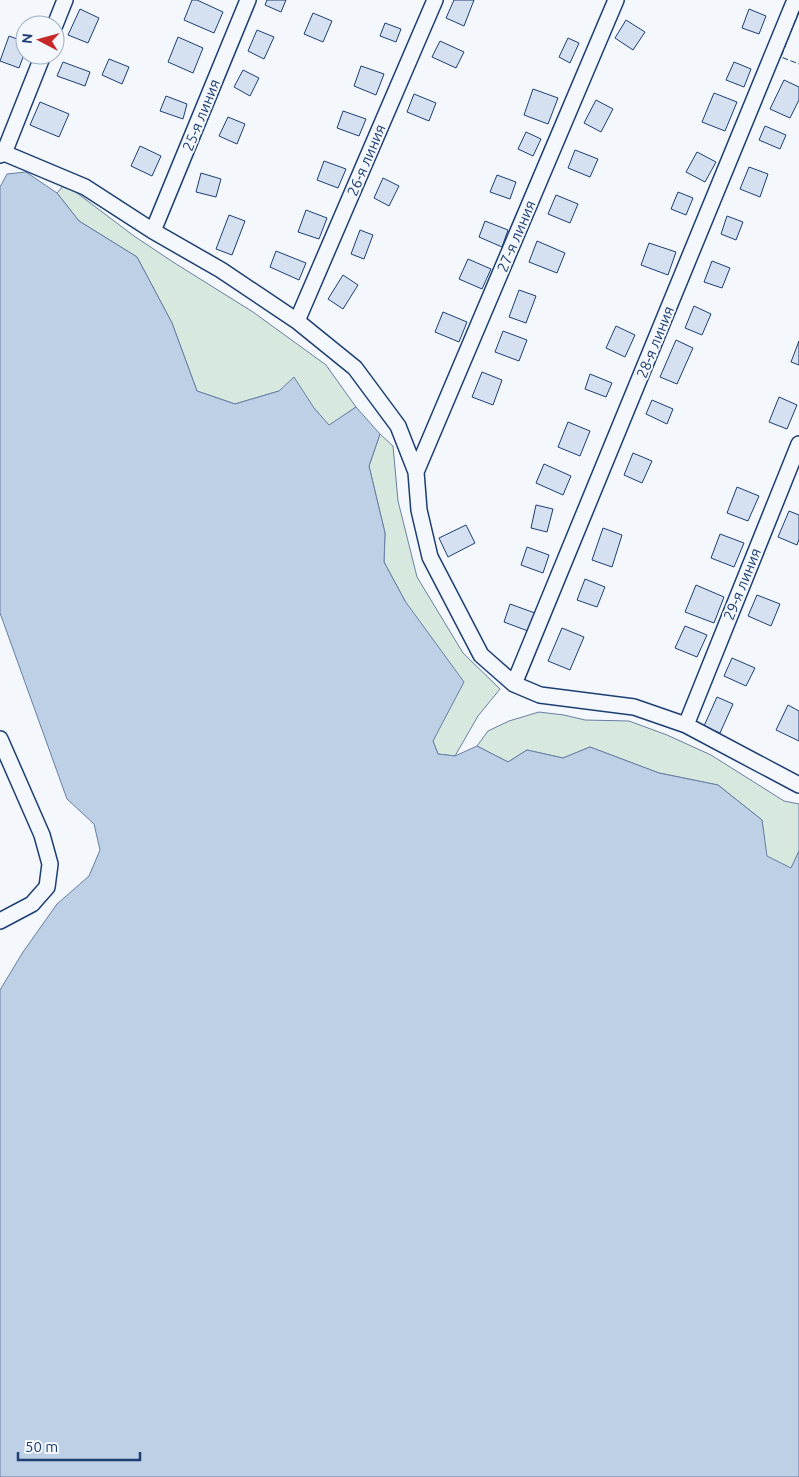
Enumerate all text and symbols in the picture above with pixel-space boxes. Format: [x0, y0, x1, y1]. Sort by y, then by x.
north arrow [15, 15, 65, 65]
text: N [19, 33, 36, 45]
street label: 25-я линия [179, 77, 223, 153]
street label: 26-я линия [343, 122, 389, 198]
street label: 27-я линия [493, 198, 539, 274]
street label: 28-я линия [633, 304, 677, 380]
street label: 29-я линия [720, 546, 764, 622]
scale bar [18, 1430, 140, 1462]
text: 50 m [25, 1438, 58, 1455]

